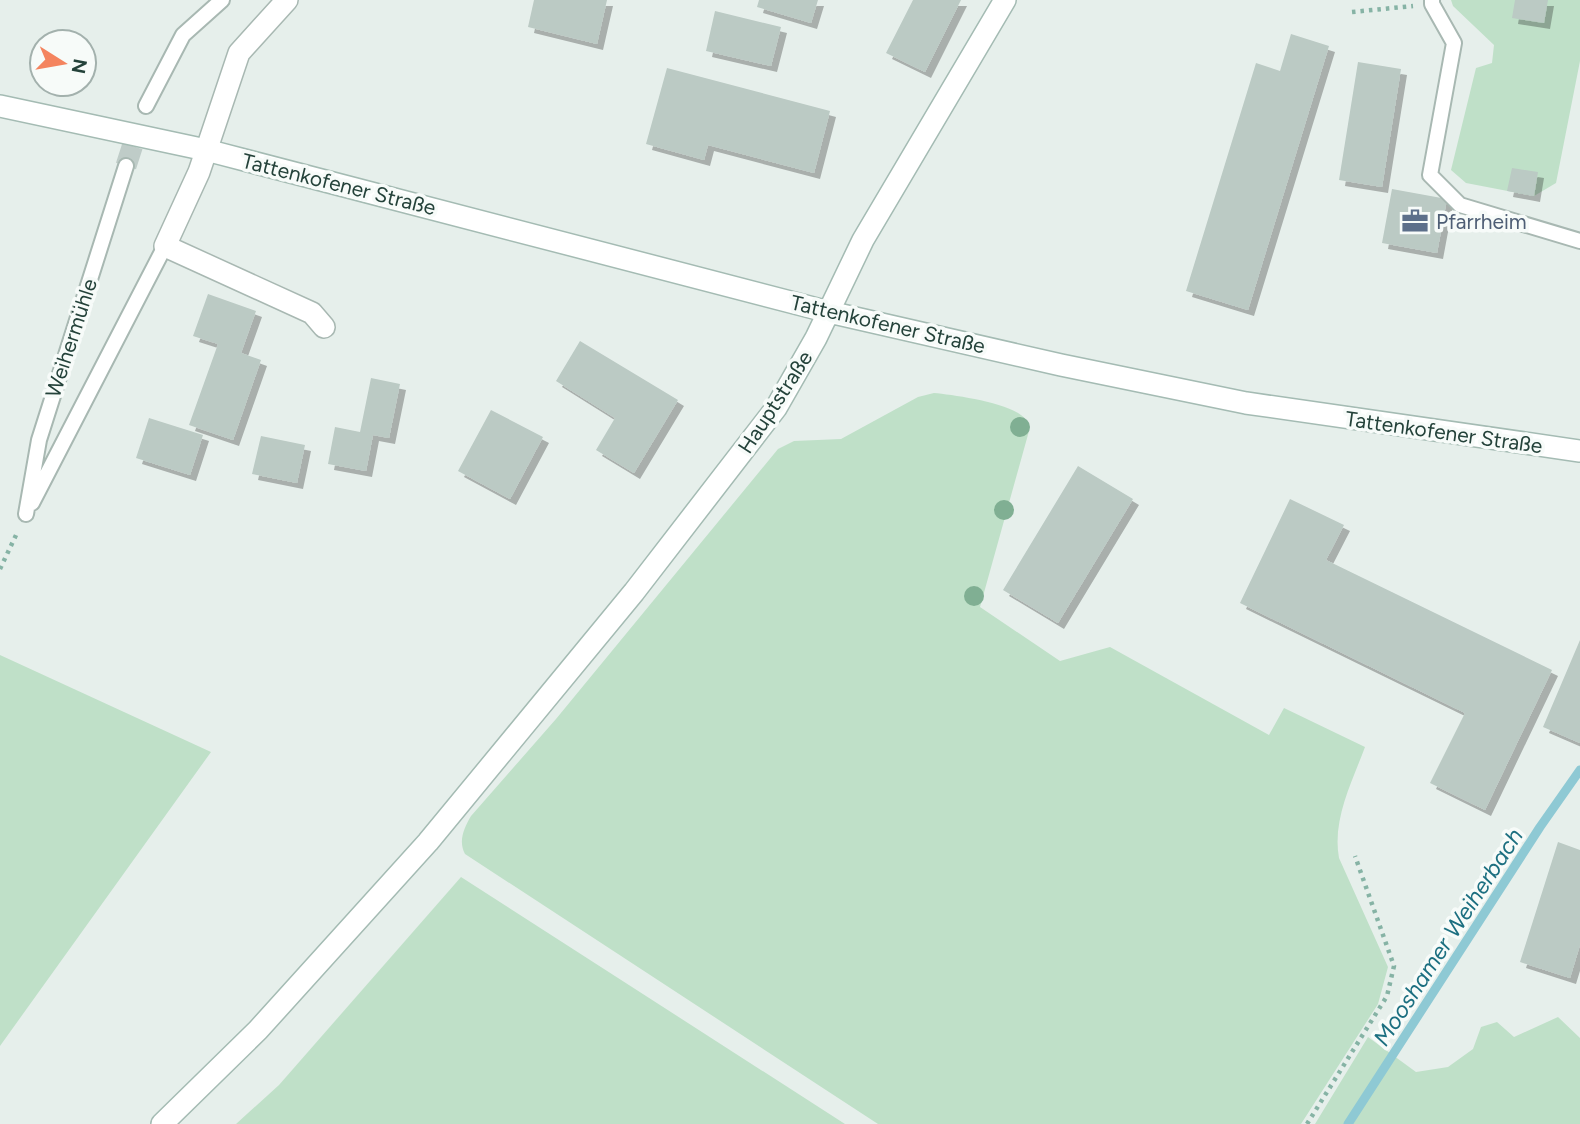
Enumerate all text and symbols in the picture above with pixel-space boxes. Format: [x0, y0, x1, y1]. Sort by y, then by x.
north arrow [28, 28, 98, 98]
text: N [67, 57, 92, 76]
street label: Tattenkofener Straße [240, 148, 438, 220]
office icon: Pfarrheim [1400, 206, 1430, 236]
place label: Pfarrheim [1436, 209, 1527, 234]
street label: Weihermühle [40, 275, 102, 401]
street label: Tattenkofener Straße [788, 289, 988, 359]
street label: Hauptstraße [733, 346, 817, 458]
street label: Tattenkofener Straße [1344, 406, 1544, 458]
water label: Mooshamer Weiherbach [1367, 823, 1529, 1051]

